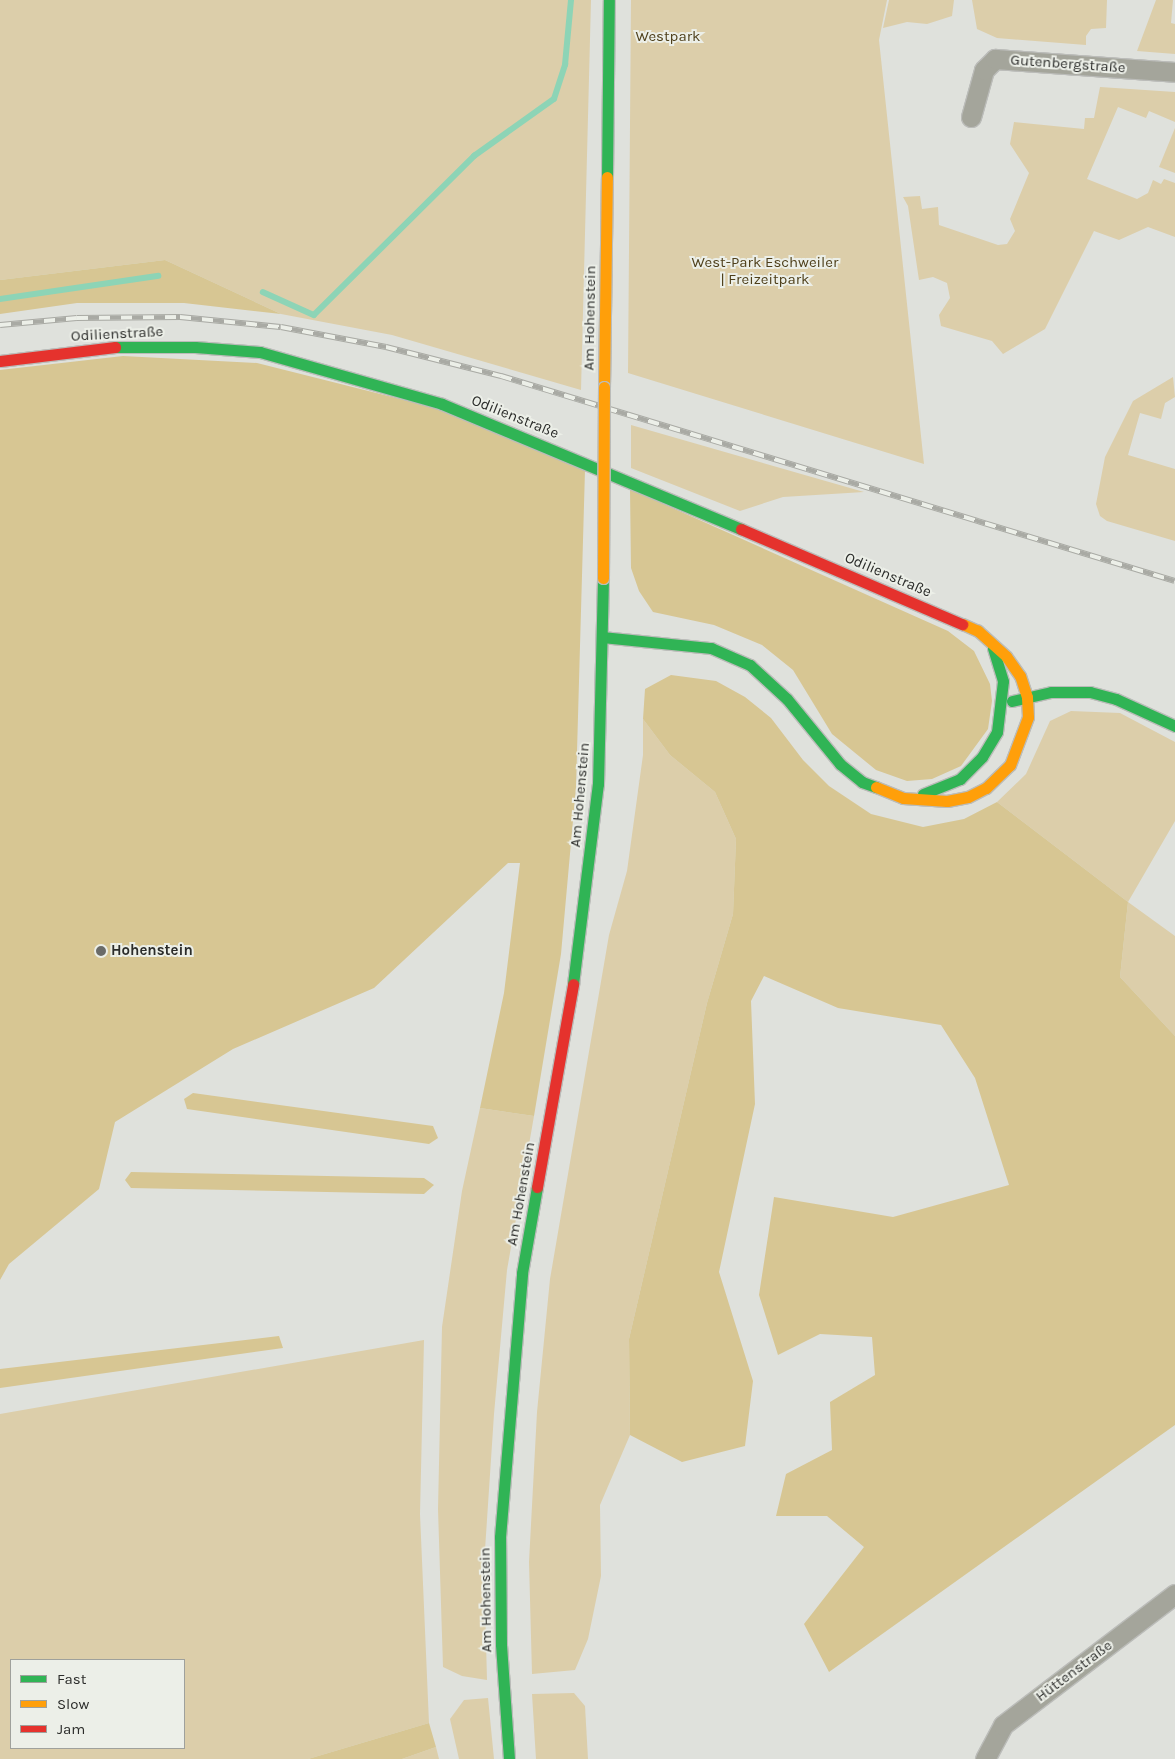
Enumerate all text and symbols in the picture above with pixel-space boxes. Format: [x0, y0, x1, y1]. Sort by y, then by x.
park label: Westpark [635, 28, 701, 46]
street label: Gutenbergstraße [1010, 51, 1126, 77]
park label: West-Park Eschweiler | Freizeitpark [692, 253, 838, 288]
street label: Am Hohenstein [580, 265, 600, 371]
street label: Odilienstraße [70, 323, 164, 345]
street label: Odilienstraße [469, 391, 561, 443]
street label: Odilienstraße [842, 549, 934, 601]
street label: Am Hohenstein [566, 742, 594, 848]
place label: Hohenstein [111, 942, 193, 960]
marker: Hohenstein [95, 945, 107, 957]
street label: Am Hohenstein [503, 1141, 539, 1247]
street label: Am Hohenstein [476, 1547, 496, 1653]
street label: Hüttenstraße [1032, 1636, 1116, 1706]
legend [10, 1659, 185, 1749]
text: Fast [57, 1670, 86, 1688]
text: Slow [57, 1695, 89, 1713]
text: Jam [57, 1720, 85, 1738]

